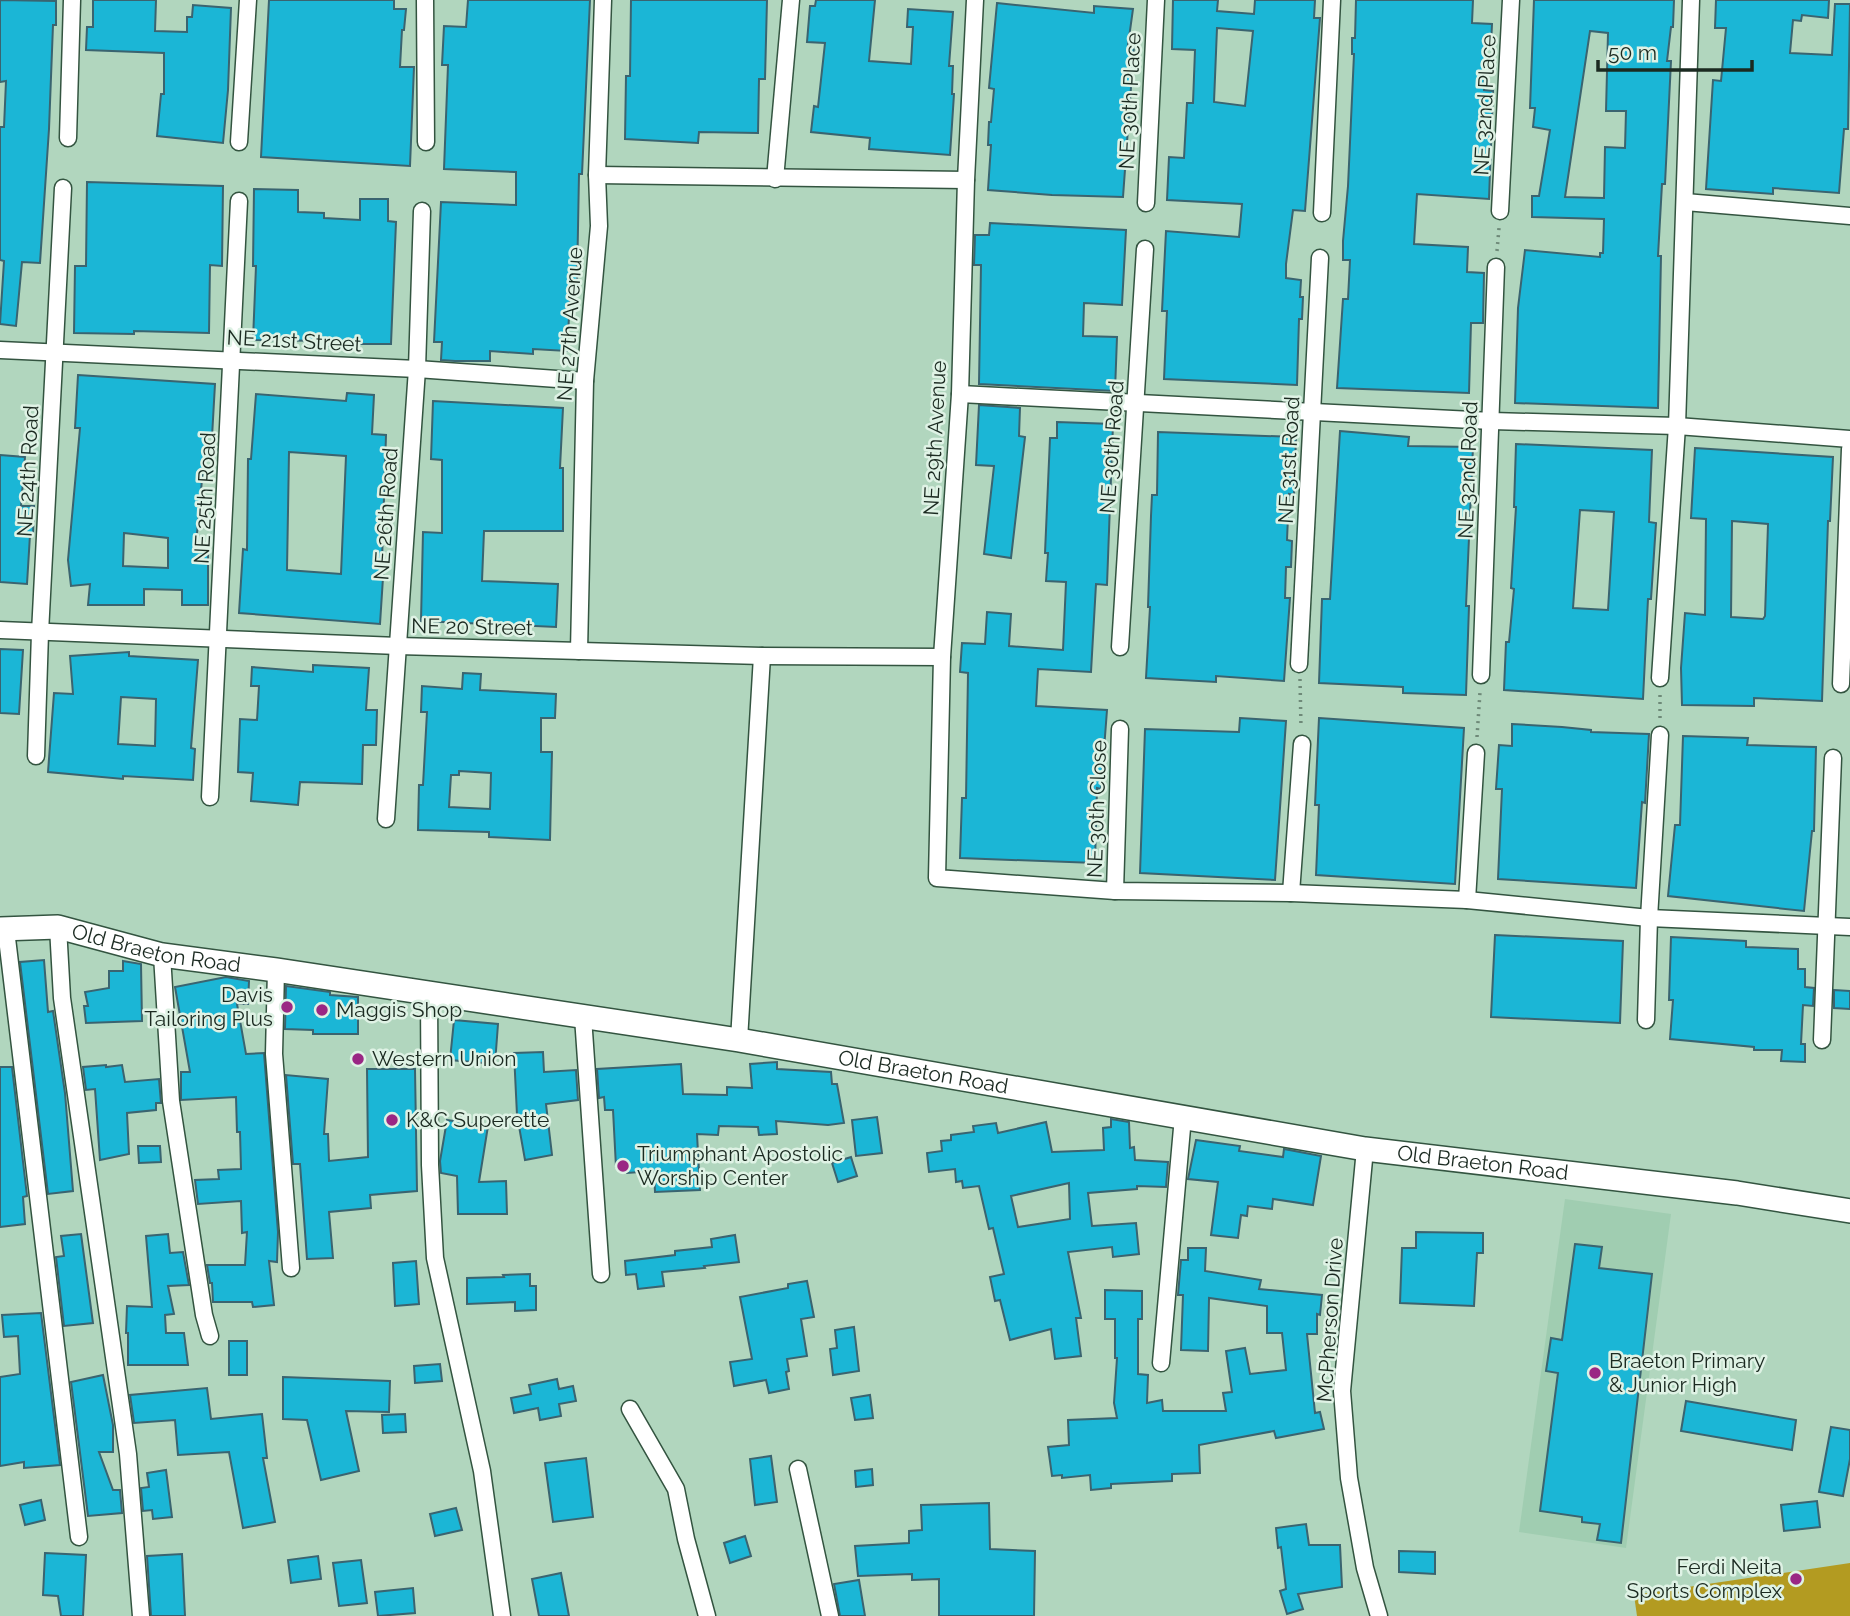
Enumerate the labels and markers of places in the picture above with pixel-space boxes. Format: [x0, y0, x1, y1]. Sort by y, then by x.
place label: Davis Tailoring Plus [144, 982, 273, 1031]
place label: Maggis Shop [336, 997, 462, 1022]
marker: Davis Tailoring Plus [279, 999, 295, 1015]
marker: Maggis Shop [314, 1002, 330, 1018]
place label: Western Union [372, 1046, 516, 1071]
marker: Western Union [350, 1051, 366, 1067]
place label: K&C Superette [406, 1107, 549, 1132]
marker: K&C Superette [384, 1112, 400, 1128]
place label: Triumphant Apostolic Worship Center [637, 1141, 843, 1190]
marker: Triumphant Apostolic Worship Center [615, 1158, 631, 1174]
place label: Braeton Primary & Junior High [1609, 1348, 1765, 1397]
marker: Braeton Primary & Junior High [1587, 1365, 1603, 1381]
place label: Ferdi Neita Sports Complex [1627, 1554, 1782, 1603]
marker: Ferdi Neita Sports Complex [1788, 1571, 1804, 1587]

